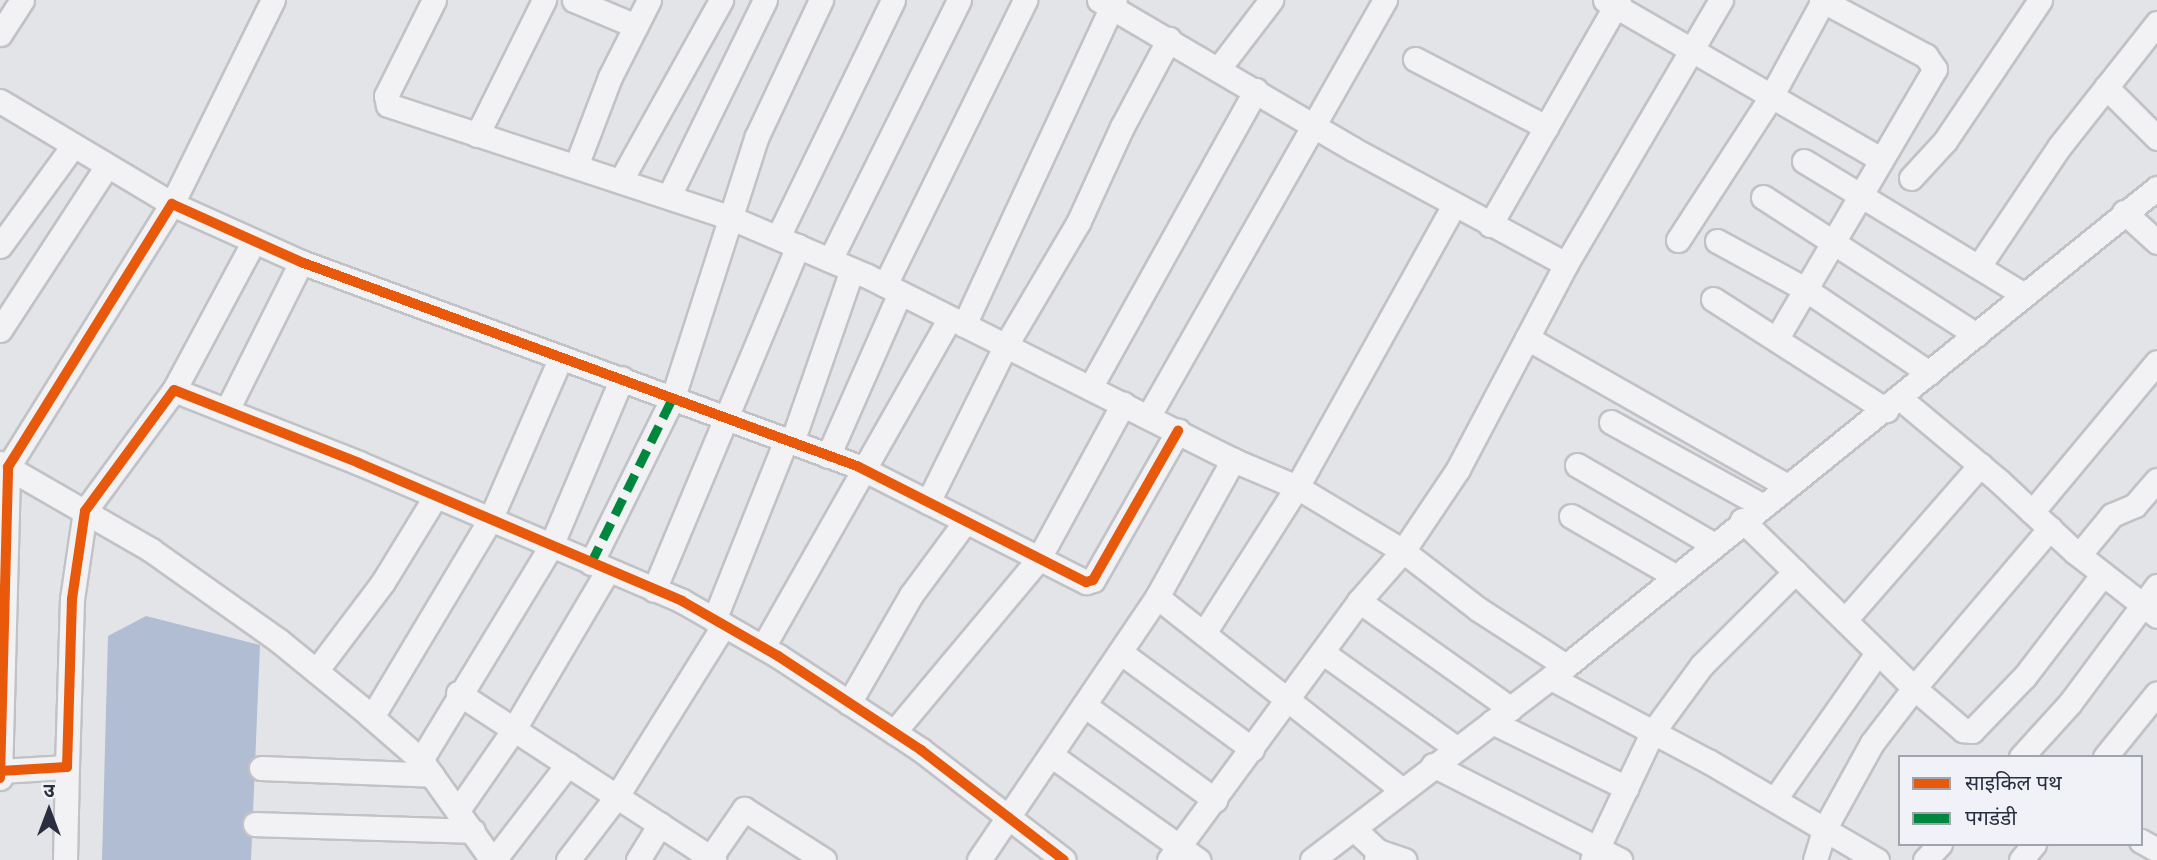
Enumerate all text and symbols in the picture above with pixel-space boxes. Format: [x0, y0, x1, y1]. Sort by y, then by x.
legend [1898, 755, 2143, 846]
text: साइकिल पथ [1965, 769, 2062, 795]
north arrow [14, 776, 84, 846]
text: उ [43, 778, 55, 802]
text: पगडंडी [1965, 804, 2017, 830]

